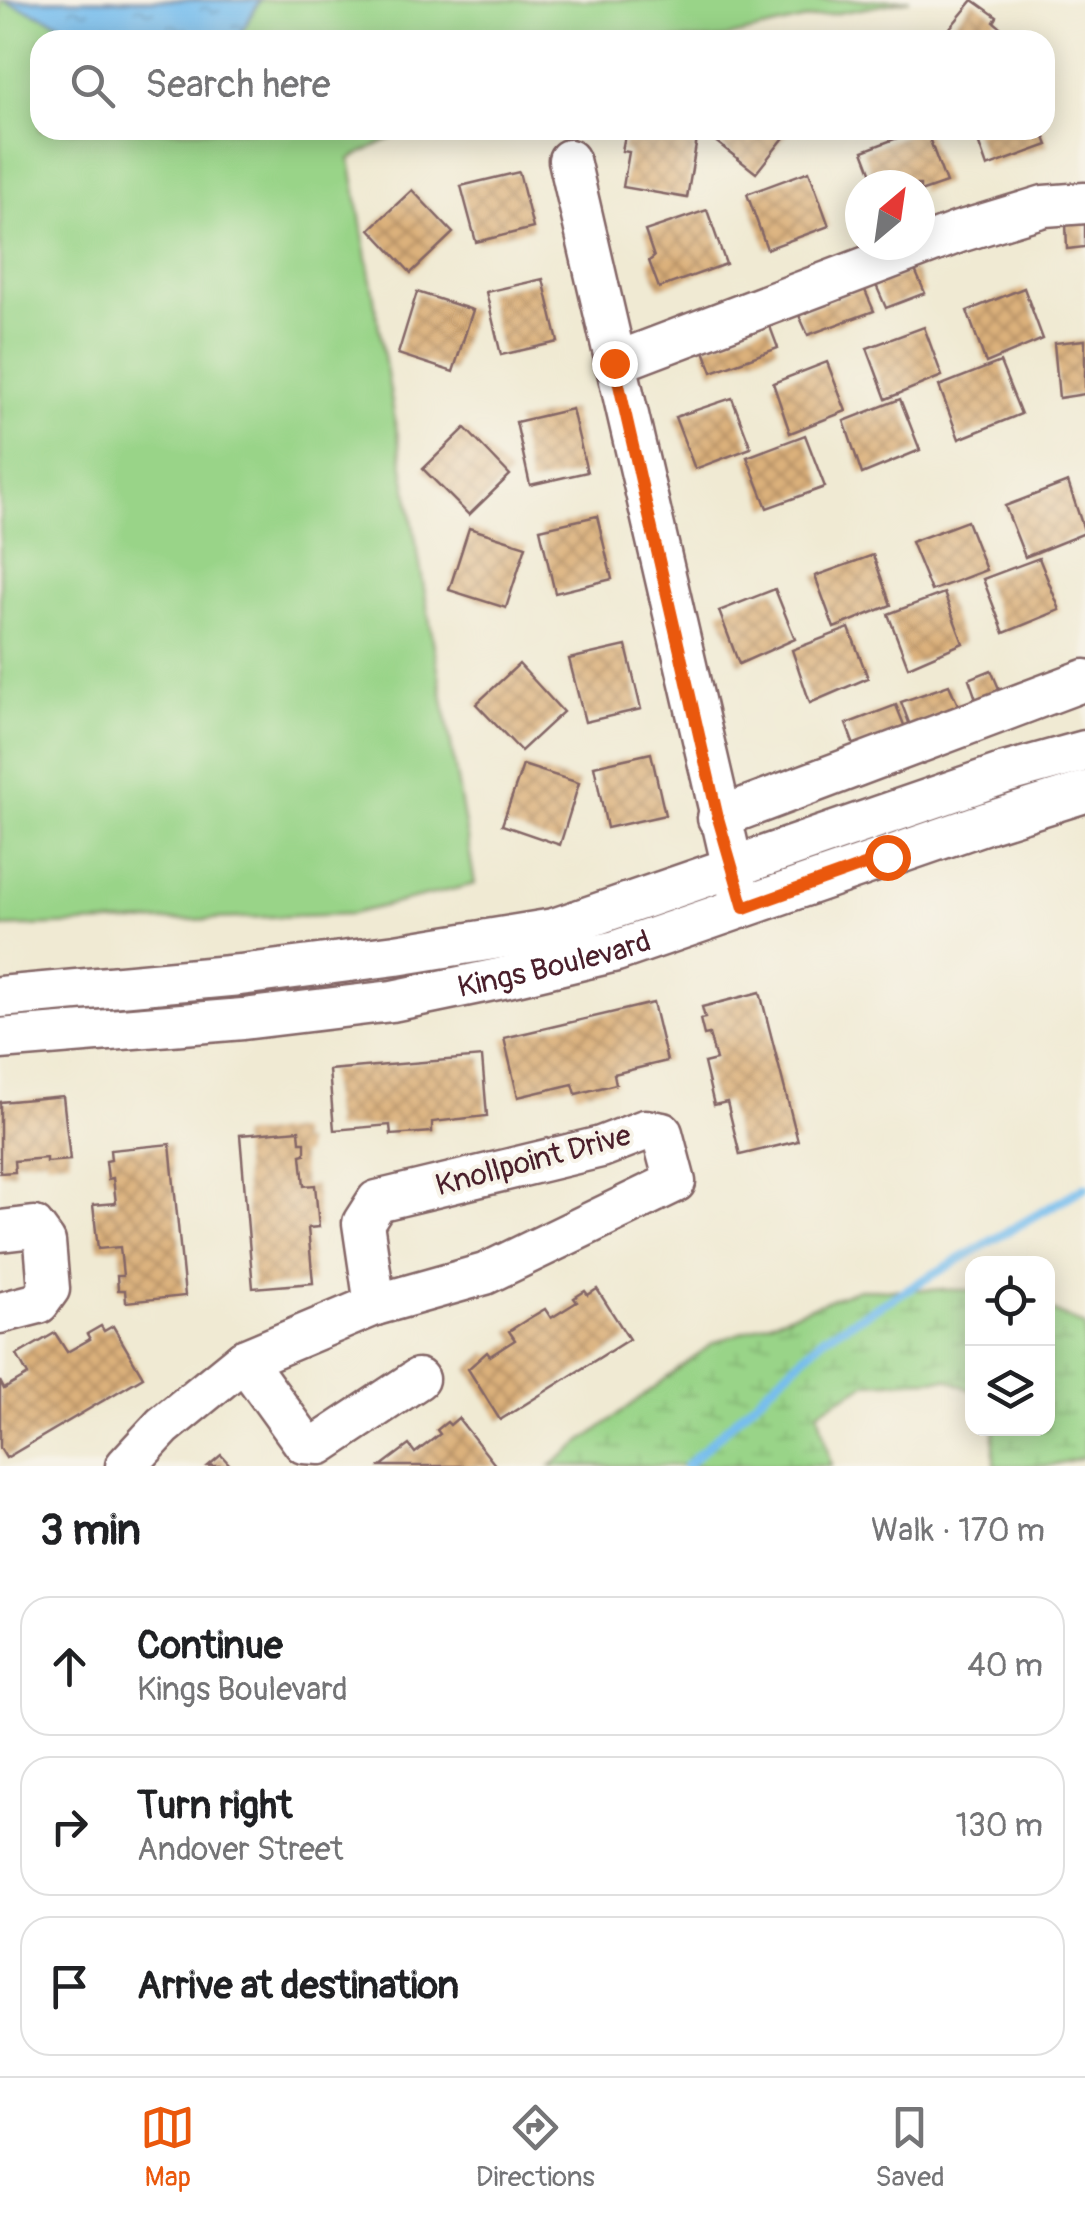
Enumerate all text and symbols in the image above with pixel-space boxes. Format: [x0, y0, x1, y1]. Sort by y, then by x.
search box [30, 30, 1055, 140]
icon: search [65, 58, 120, 113]
text: Search here [145, 61, 331, 109]
north arrow [845, 170, 935, 260]
route end [592, 341, 638, 387]
route start [865, 835, 911, 881]
street label: Kings Boulevard [454, 922, 656, 1006]
street label: Knollpoint Drive [431, 1117, 635, 1204]
map controls [965, 1256, 1055, 1436]
button: locate [965, 1256, 1055, 1346]
button: layers [965, 1346, 1055, 1436]
text: 3 min [40, 1505, 141, 1557]
text: Walk · 170 m [871, 1511, 1045, 1551]
text: Continue [137, 1622, 283, 1670]
icon: ahead [42, 1639, 97, 1694]
text: 40 m [967, 1646, 1043, 1686]
text: Kings Boulevard [137, 1670, 348, 1710]
text: Turn right [137, 1782, 292, 1830]
icon: right [42, 1799, 97, 1854]
text: 130 m [955, 1806, 1043, 1846]
text: Andover Street [137, 1830, 343, 1870]
icon: arrive [42, 1959, 97, 2014]
text: Arrive at destination [137, 1962, 459, 2010]
tab: Map [140, 2100, 195, 2195]
tab: Directions [476, 2100, 595, 2195]
tab: Saved [875, 2100, 945, 2195]

